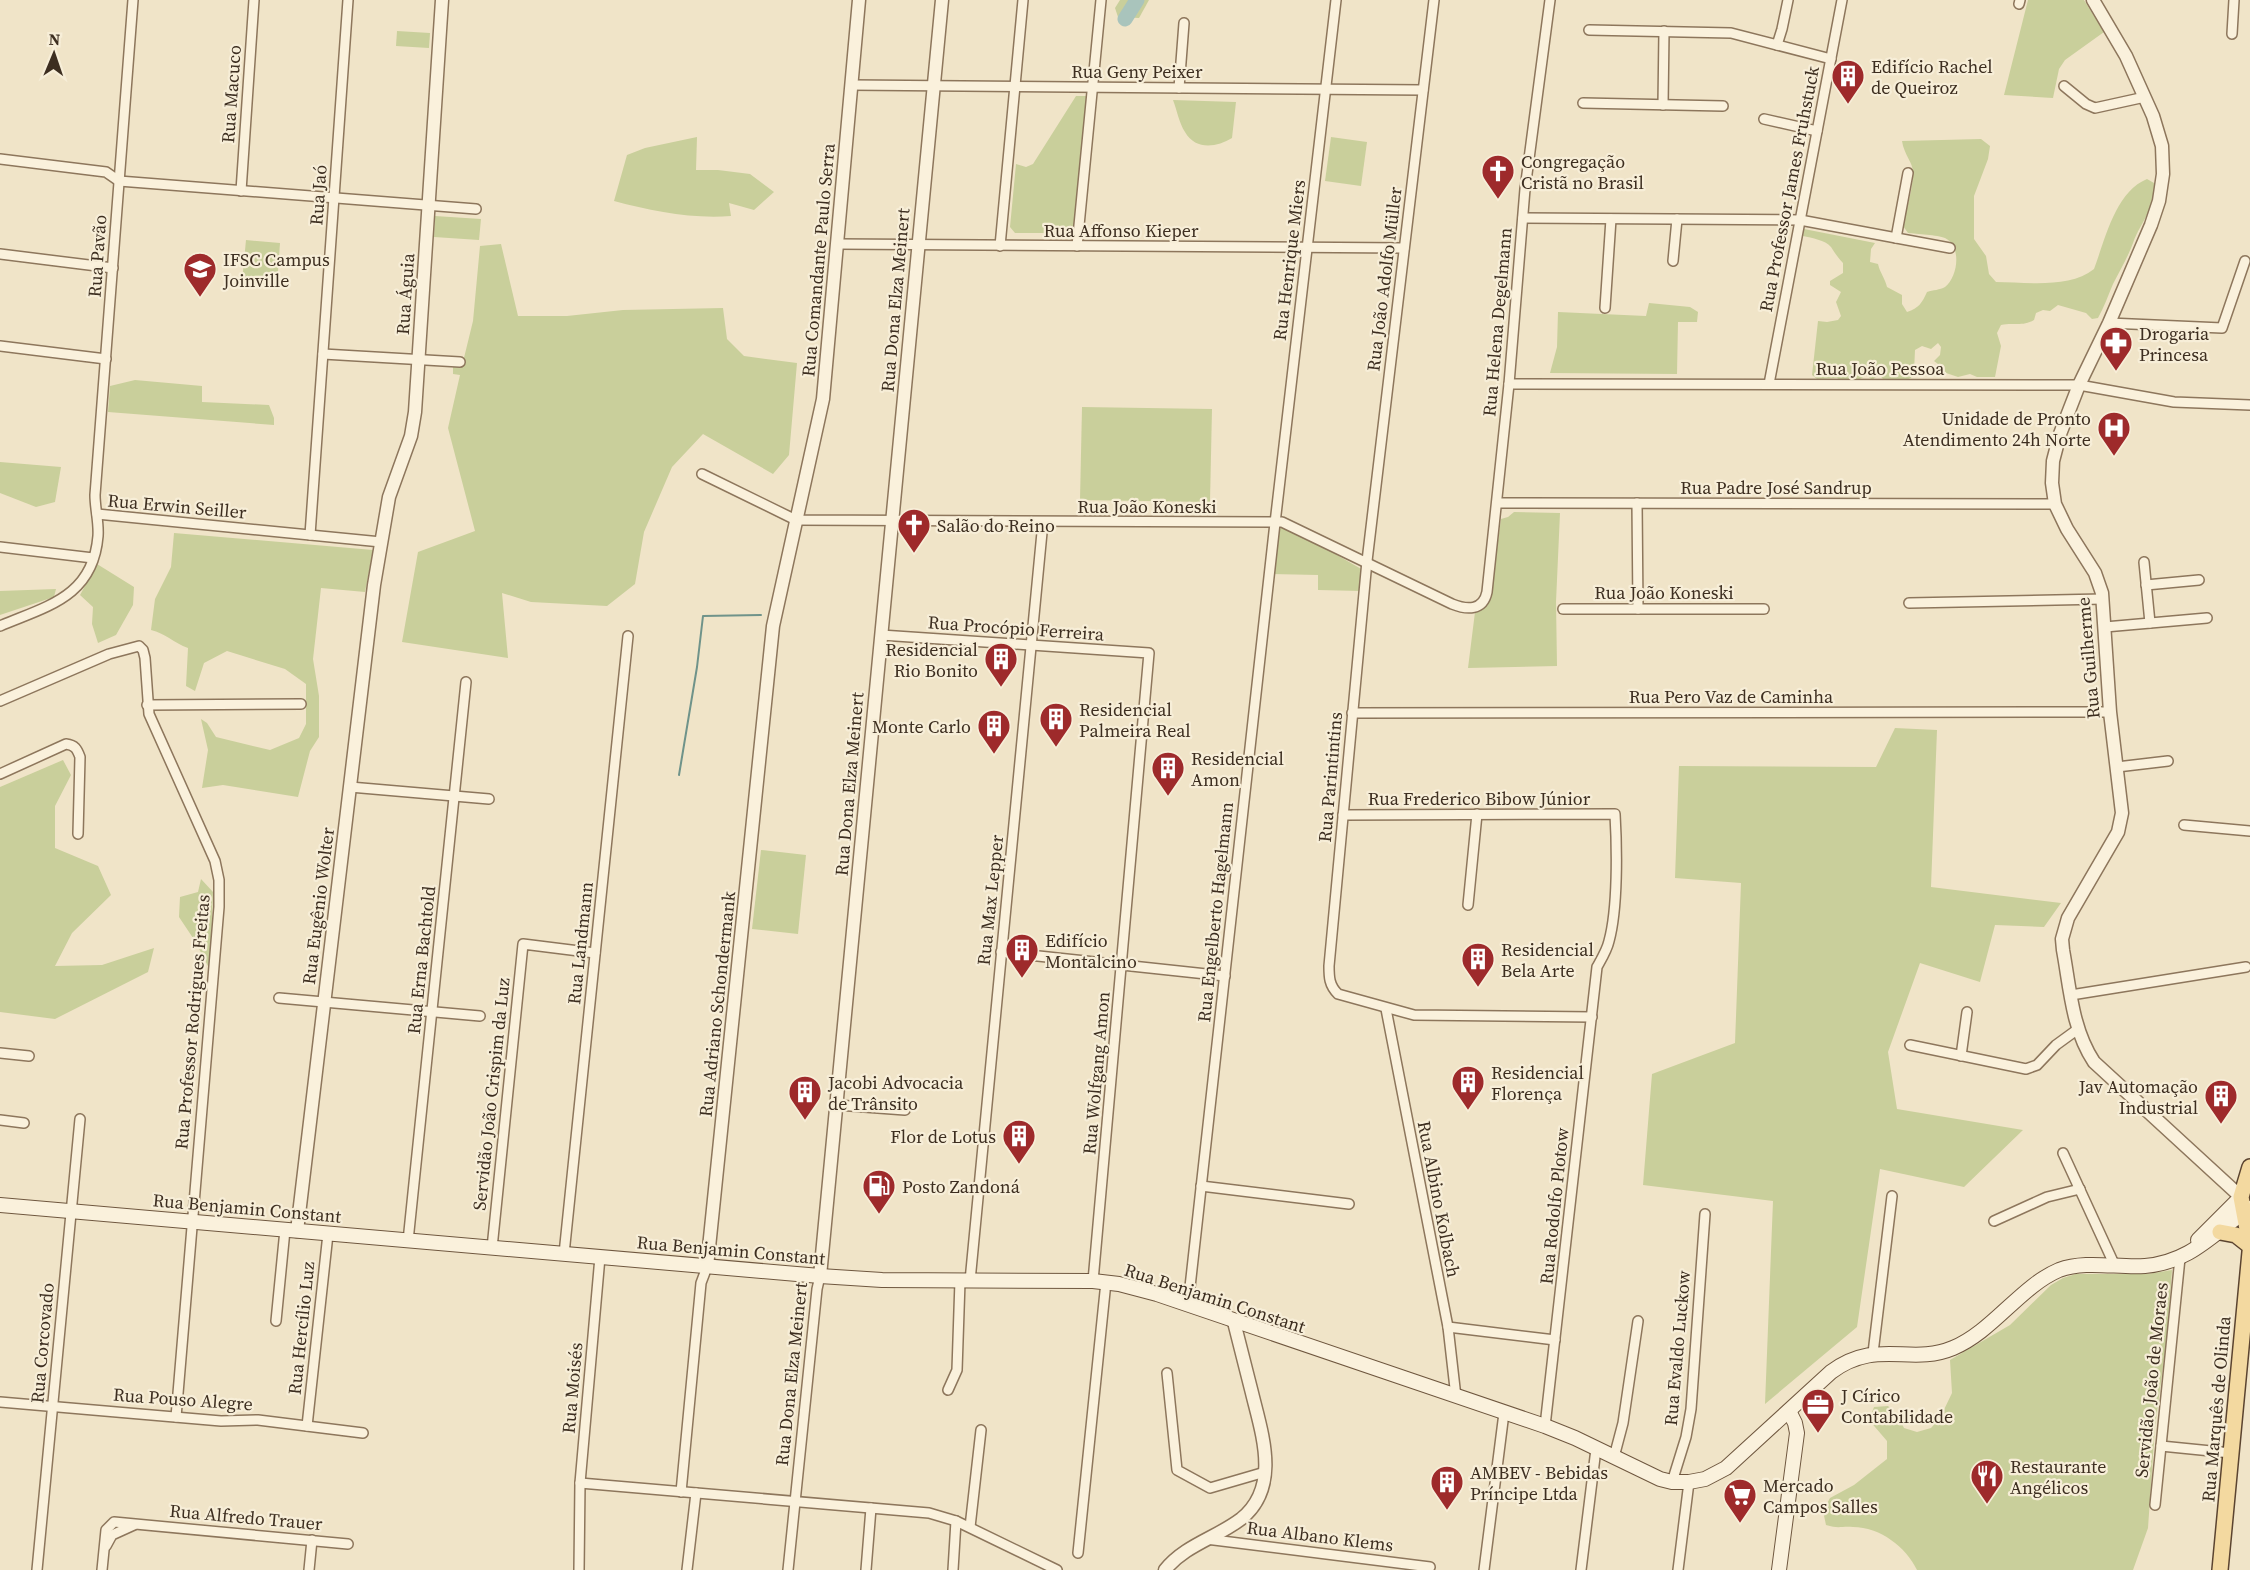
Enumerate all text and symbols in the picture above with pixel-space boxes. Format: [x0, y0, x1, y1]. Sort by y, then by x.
north arrow [24, 24, 84, 84]
text: N [48, 28, 61, 50]
street label: Rua Macuco [215, 44, 247, 144]
place label: Edifício Rachel de Queiroz [1871, 54, 1993, 100]
building icon: Edifício Rachel de Queiroz [1830, 58, 1866, 105]
street label: Rua Geny Peixer [1071, 59, 1203, 84]
street label: Rua Professor James Fruhstuck [1753, 64, 1825, 314]
street label: Rua Comandante Paulo Serra [795, 141, 841, 378]
place label: Congregação Cristã no Brasil [1521, 149, 1644, 195]
church icon: Congregação Cristã no Brasil [1480, 153, 1516, 200]
street label: Rua Jaó [303, 164, 333, 226]
street label: Rua Henrique Miers [1267, 178, 1311, 342]
street label: Rua João Adolfo Müller [1360, 185, 1408, 373]
street label: Rua Dona Elza Meinert [875, 207, 916, 393]
street label: Rua Pavão [82, 214, 112, 298]
street label: Rua Affonso Kieper [1043, 218, 1199, 243]
street label: Rua Helena Degelmann [1476, 226, 1518, 418]
place label: IFSC Campus Joinville [222, 247, 330, 293]
school or university icon: IFSC Campus Joinville [182, 251, 218, 298]
street label: Rua Águia [390, 252, 420, 336]
place label: Drogaria Princesa [2139, 321, 2210, 367]
pharmacy icon: Drogaria Princesa [2098, 325, 2134, 372]
street label: Rua João Pessoa [1816, 356, 1945, 381]
place label: Unidade de Pronto Atendimento 24h Norte [1903, 406, 2091, 452]
hospital icon: Unidade de Pronto Atendimento 24h Norte [2096, 410, 2132, 457]
street label: Rua Padre José Sandrup [1680, 475, 1872, 500]
street label: Rua Erwin Seiller [106, 487, 248, 525]
street label: Rua João Koneski [1077, 494, 1217, 519]
church icon: Salão do Reino [896, 507, 932, 554]
place label: Salão do Reino [937, 513, 1055, 538]
street label: Rua João Koneski [1594, 580, 1734, 605]
street label: Rua Guilherme [2070, 596, 2106, 720]
street label: Rua Procópio Ferreira [927, 609, 1106, 647]
place label: Residencial Rio Bonito [885, 637, 978, 683]
building icon: Residencial Rio Bonito [983, 641, 1019, 688]
street label: Rua Pero Vaz de Caminha [1629, 684, 1834, 709]
street label: Rua Dona Elza Meinert [829, 691, 870, 877]
place label: Residencial Palmeira Real [1079, 697, 1191, 743]
building icon: Residencial Palmeira Real [1038, 701, 1074, 748]
building icon: Monte Carlo [976, 708, 1012, 755]
street label: Rua Parintintins [1312, 711, 1348, 843]
place label: Monte Carlo [872, 714, 971, 739]
place label: Residencial Amon [1191, 746, 1284, 792]
building icon: Residencial Amon [1150, 750, 1186, 797]
street label: Rua Frederico Bibow Júnior [1368, 786, 1591, 811]
street label: Rua Engelberto Hagelmann [1191, 800, 1239, 1023]
street label: Rua Eugênio Wolter [296, 826, 340, 986]
street label: Rua Max Lepper [971, 833, 1009, 967]
street label: Rua Landmann [561, 880, 599, 1006]
street label: Rua Erna Bachtold [401, 885, 441, 1035]
street label: Rua Adriano Schondermank [693, 890, 741, 1118]
street label: Rua Professor Rodrigues Freitas [168, 893, 216, 1151]
place label: Edifício Montalcino [1045, 928, 1137, 974]
building icon: Edifício Montalcino [1004, 932, 1040, 979]
place label: Residencial Bela Arte [1501, 937, 1594, 983]
building icon: Residencial Bela Arte [1460, 941, 1496, 988]
street label: Servidão João Crispim da Luz [466, 976, 516, 1212]
street label: Rua Wolfgang Amon [1076, 990, 1116, 1156]
place label: Residencial Florença [1491, 1060, 1584, 1106]
building icon: Residencial Florença [1450, 1064, 1486, 1111]
place label: Jacobi Advocacia de Trânsito [827, 1070, 964, 1116]
building icon: Jacobi Advocacia de Trânsito [787, 1074, 823, 1121]
place label: Jav Automação Industrial [2078, 1074, 2198, 1120]
building icon: Jav Automação Industrial [2203, 1078, 2239, 1125]
building icon: Flor de Lotus [1001, 1118, 1037, 1165]
street label: Rua Albino Kolbach [1412, 1119, 1466, 1280]
place label: Flor de Lotus [890, 1124, 996, 1149]
street label: Rua Rodolfo Plotow [1533, 1126, 1575, 1286]
fuel station icon: Posto Zandoná [861, 1168, 897, 1215]
place label: Posto Zandoná [902, 1174, 1021, 1199]
street label: Rua Benjamin Constant [152, 1187, 342, 1229]
street label: Rua Benjamin Constant [636, 1229, 826, 1271]
street label: Rua Benjamin Constant [1121, 1257, 1309, 1339]
street label: Rua Hercílio Luz [282, 1260, 320, 1396]
street label: Rua Evaldo Luckow [1658, 1269, 1696, 1427]
street label: Rua Dona Elza Meinert [769, 1281, 813, 1467]
street label: Servidão João de Moraes [2128, 1281, 2174, 1479]
street label: Rua Corcovado [24, 1282, 60, 1404]
street label: Rua Marquês de Olinda [2195, 1314, 2237, 1503]
street label: Rua Moisés [556, 1341, 588, 1435]
street label: Rua Pouso Alegre [112, 1382, 254, 1416]
place label: J Círico Contabilidade [1840, 1383, 1953, 1429]
office icon: J Círico Contabilidade [1800, 1387, 1836, 1434]
place label: Restaurante Angélicos [2010, 1454, 2106, 1500]
restaurant icon: Restaurante Angélicos [1969, 1458, 2005, 1505]
place label: AMBEV - Bebidas Príncipe Ltda [1470, 1460, 1608, 1506]
building icon: AMBEV - Bebidas Príncipe Ltda [1429, 1464, 1465, 1511]
place label: Mercado Campos Salles [1763, 1473, 1878, 1519]
supermarket icon: Mercado Campos Salles [1722, 1477, 1758, 1524]
street label: Rua Alfredo Trauer [168, 1498, 324, 1536]
street label: Rua Albano Klems [1245, 1515, 1395, 1557]

